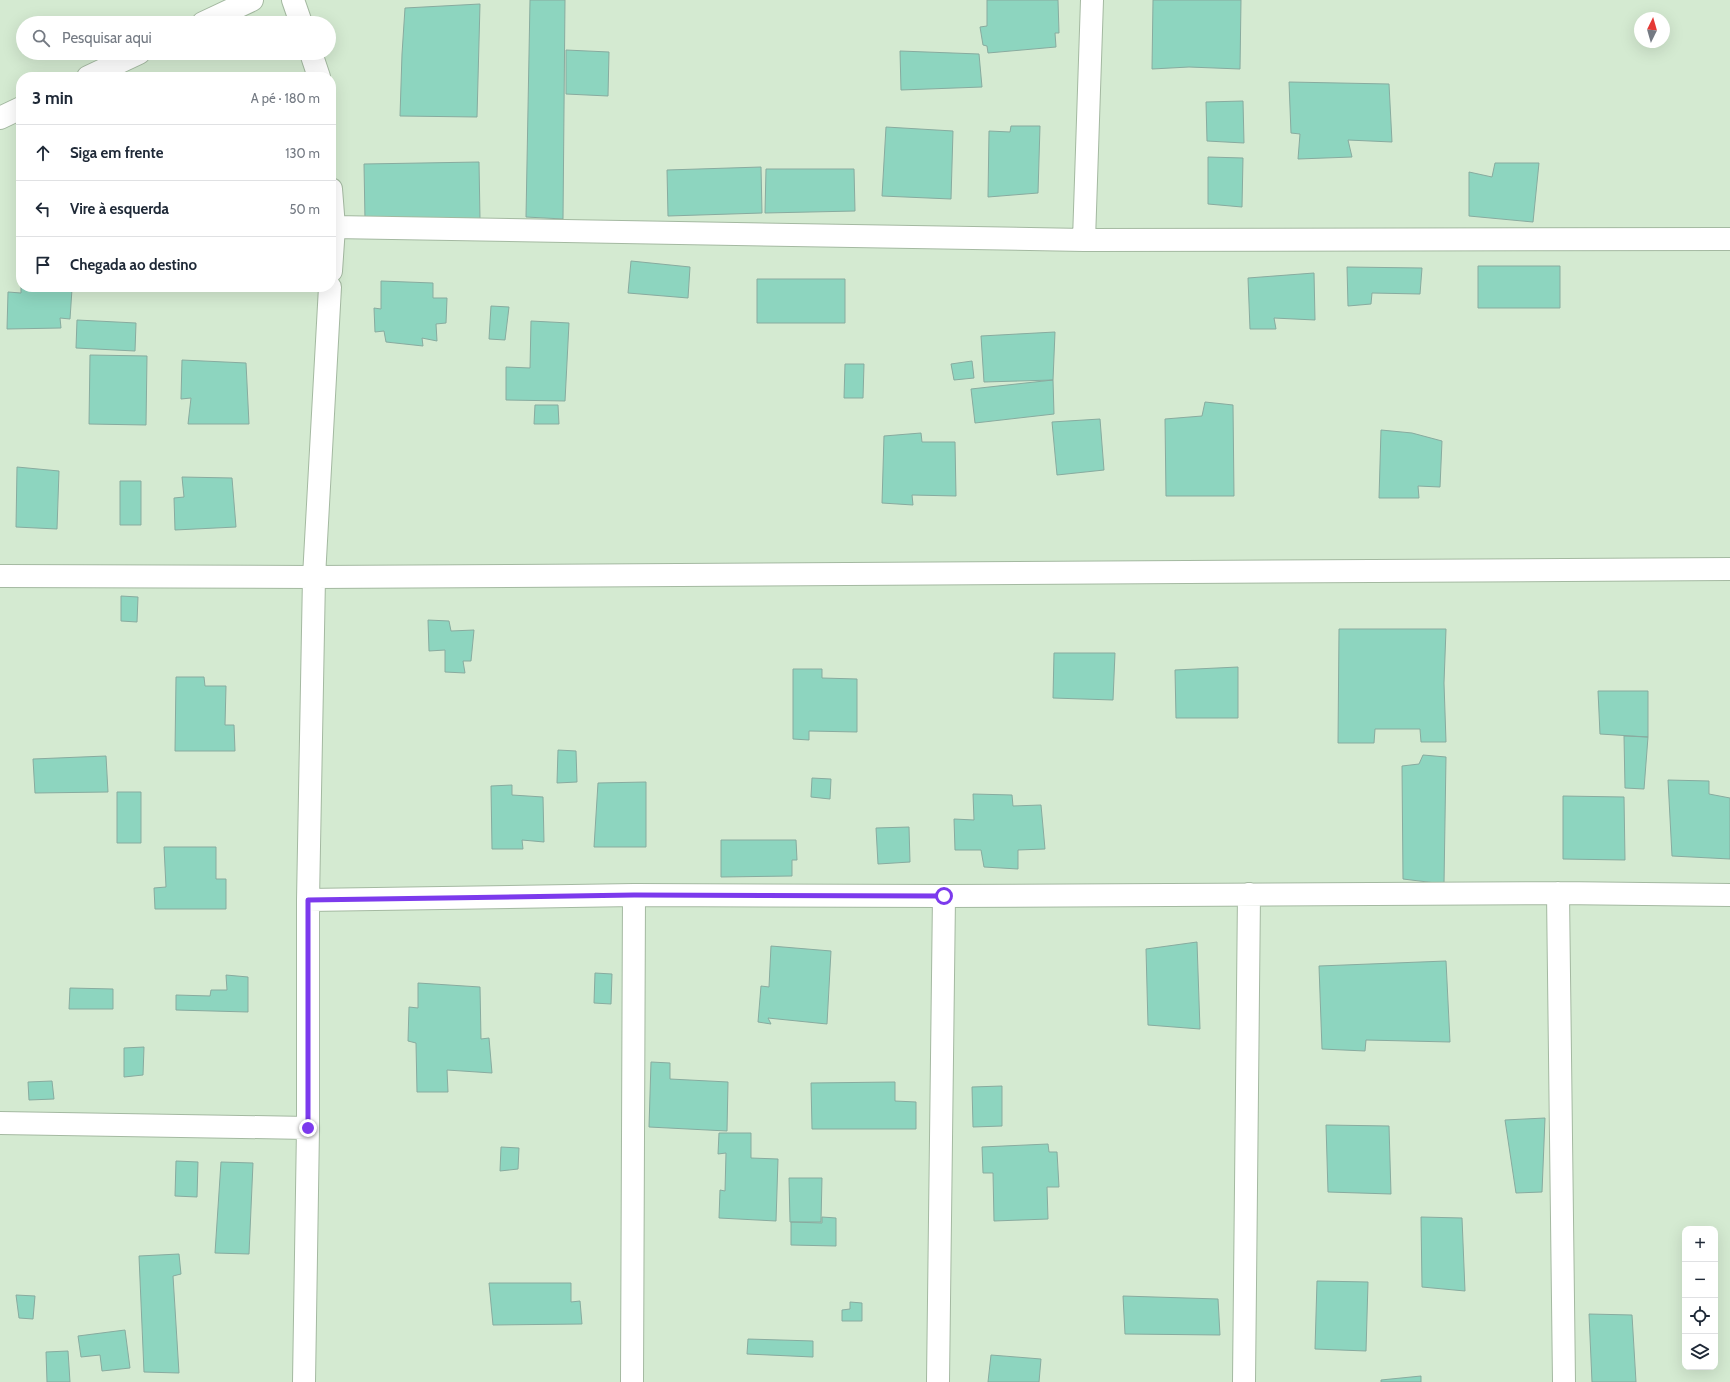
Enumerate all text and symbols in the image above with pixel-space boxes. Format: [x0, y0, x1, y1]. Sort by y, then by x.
north arrow [1634, 12, 1670, 48]
search box [16, 16, 336, 60]
icon: search [30, 27, 52, 49]
text: Pesquisar aqui [62, 29, 152, 47]
text: 3 min [32, 88, 73, 108]
text: A pé · 180 m [251, 90, 320, 106]
icon: ahead [32, 142, 54, 164]
text: Siga em frente [70, 144, 163, 162]
text: 130 m [285, 145, 320, 161]
icon: left [32, 198, 54, 220]
text: Vire à esquerda [70, 200, 169, 218]
text: 50 m [290, 201, 320, 217]
icon: arrive [32, 254, 54, 276]
text: Chegada ao destino [70, 256, 197, 274]
route start [935, 887, 953, 905]
route end [299, 1119, 317, 1137]
map controls [1682, 1226, 1718, 1370]
button: + [1682, 1226, 1718, 1262]
button: − [1682, 1262, 1718, 1298]
button: locate [1682, 1298, 1718, 1334]
button: layers [1682, 1334, 1718, 1370]

